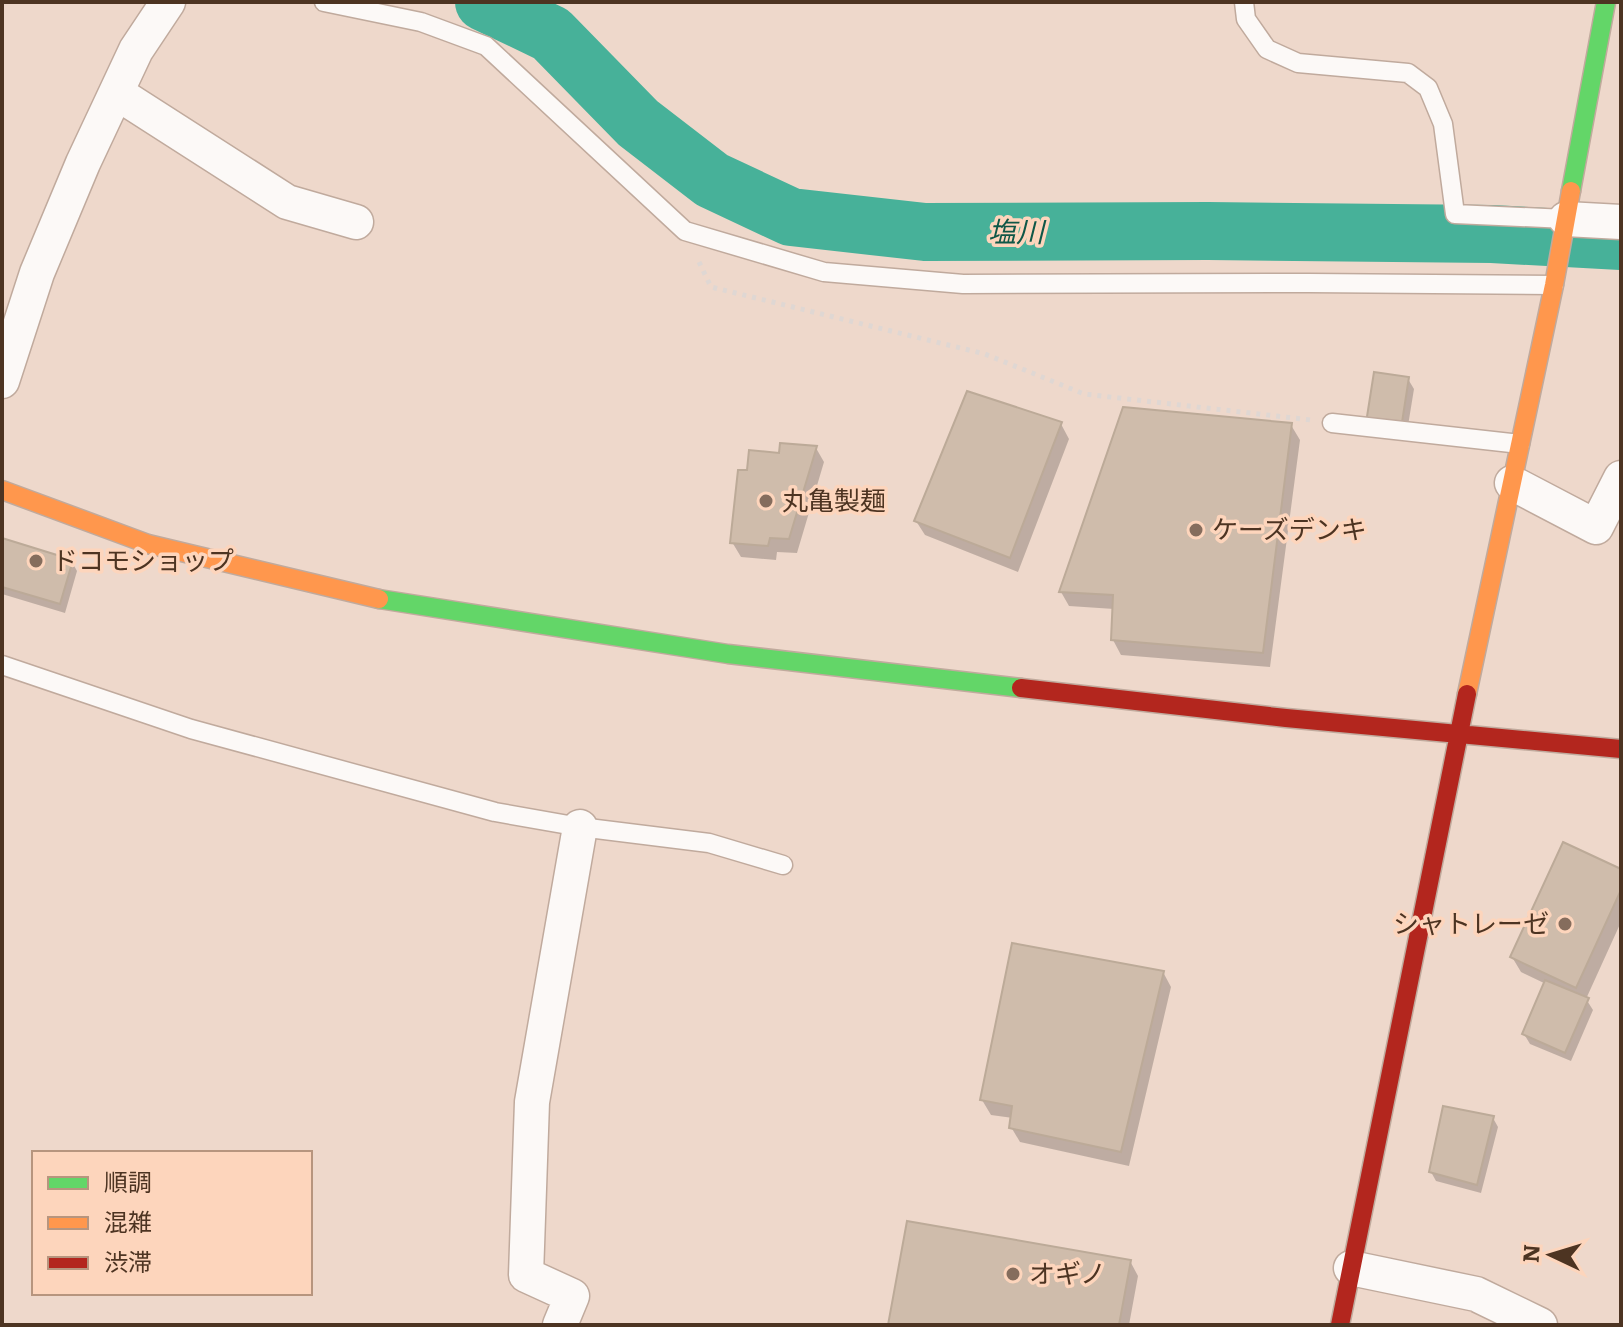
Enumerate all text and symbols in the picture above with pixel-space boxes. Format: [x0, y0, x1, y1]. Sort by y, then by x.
water label: 塩川 [988, 209, 1047, 251]
place label: 丸亀製麺 [782, 479, 886, 518]
marker: 丸亀製麺 [757, 492, 775, 510]
place label: ケーズデンキ [1212, 508, 1367, 547]
marker: ケーズデンキ [1187, 521, 1205, 539]
place label: ドコモショップ [52, 539, 234, 578]
marker: ドコモショップ [27, 552, 45, 570]
place label: シャトレーゼ [1393, 902, 1549, 941]
marker: シャトレーゼ [1556, 915, 1574, 933]
legend [32, 1151, 312, 1295]
text: 順調 [104, 1163, 152, 1198]
text: 混雑 [104, 1203, 152, 1238]
north arrow [1511, 1215, 1591, 1295]
text: 渋滞 [104, 1243, 152, 1278]
text: N [1512, 1243, 1547, 1264]
place label: オギノ [1029, 1252, 1106, 1291]
marker: オギノ [1004, 1265, 1022, 1283]

